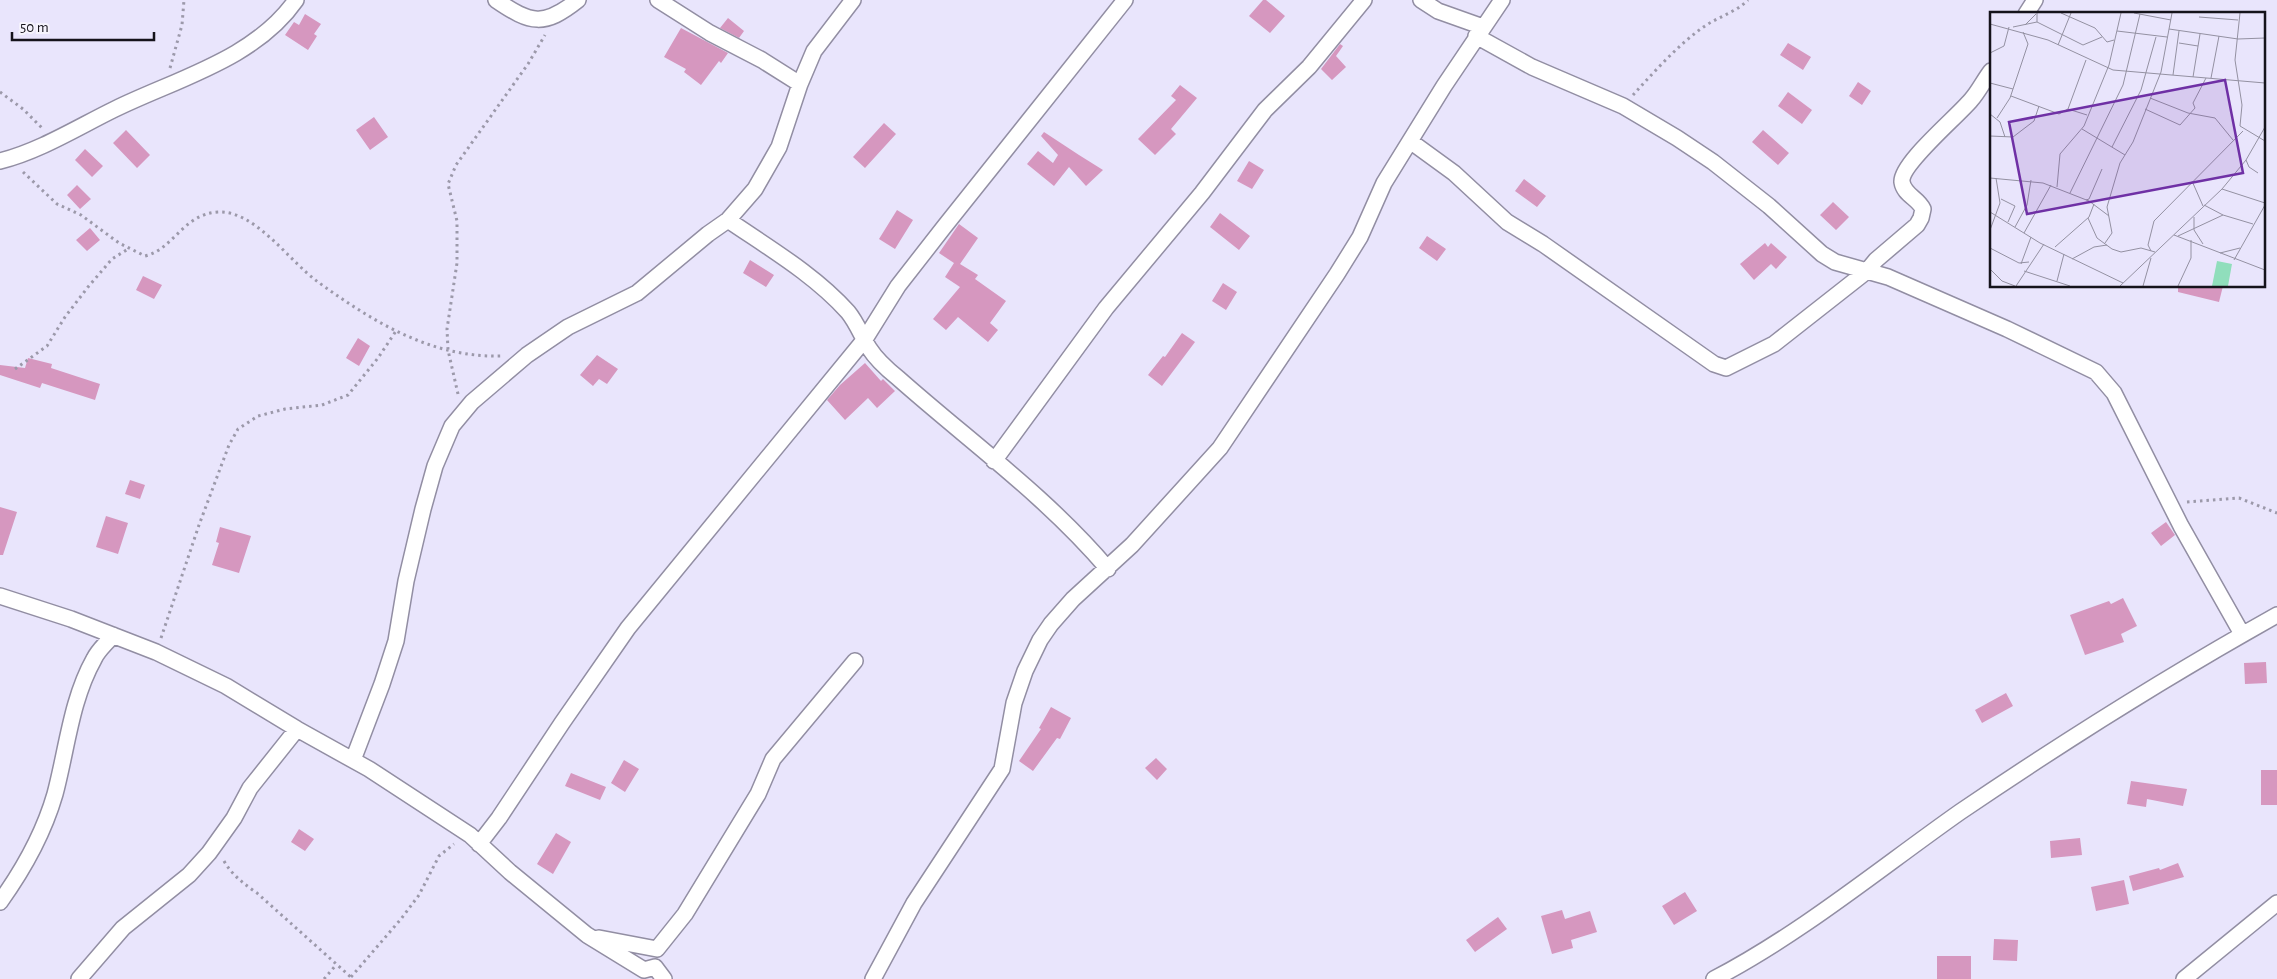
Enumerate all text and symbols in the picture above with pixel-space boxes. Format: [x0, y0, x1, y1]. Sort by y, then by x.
scale bar [12, 10, 155, 42]
inset map [1990, 12, 2264, 288]
text: 50 m [20, 20, 49, 35]

